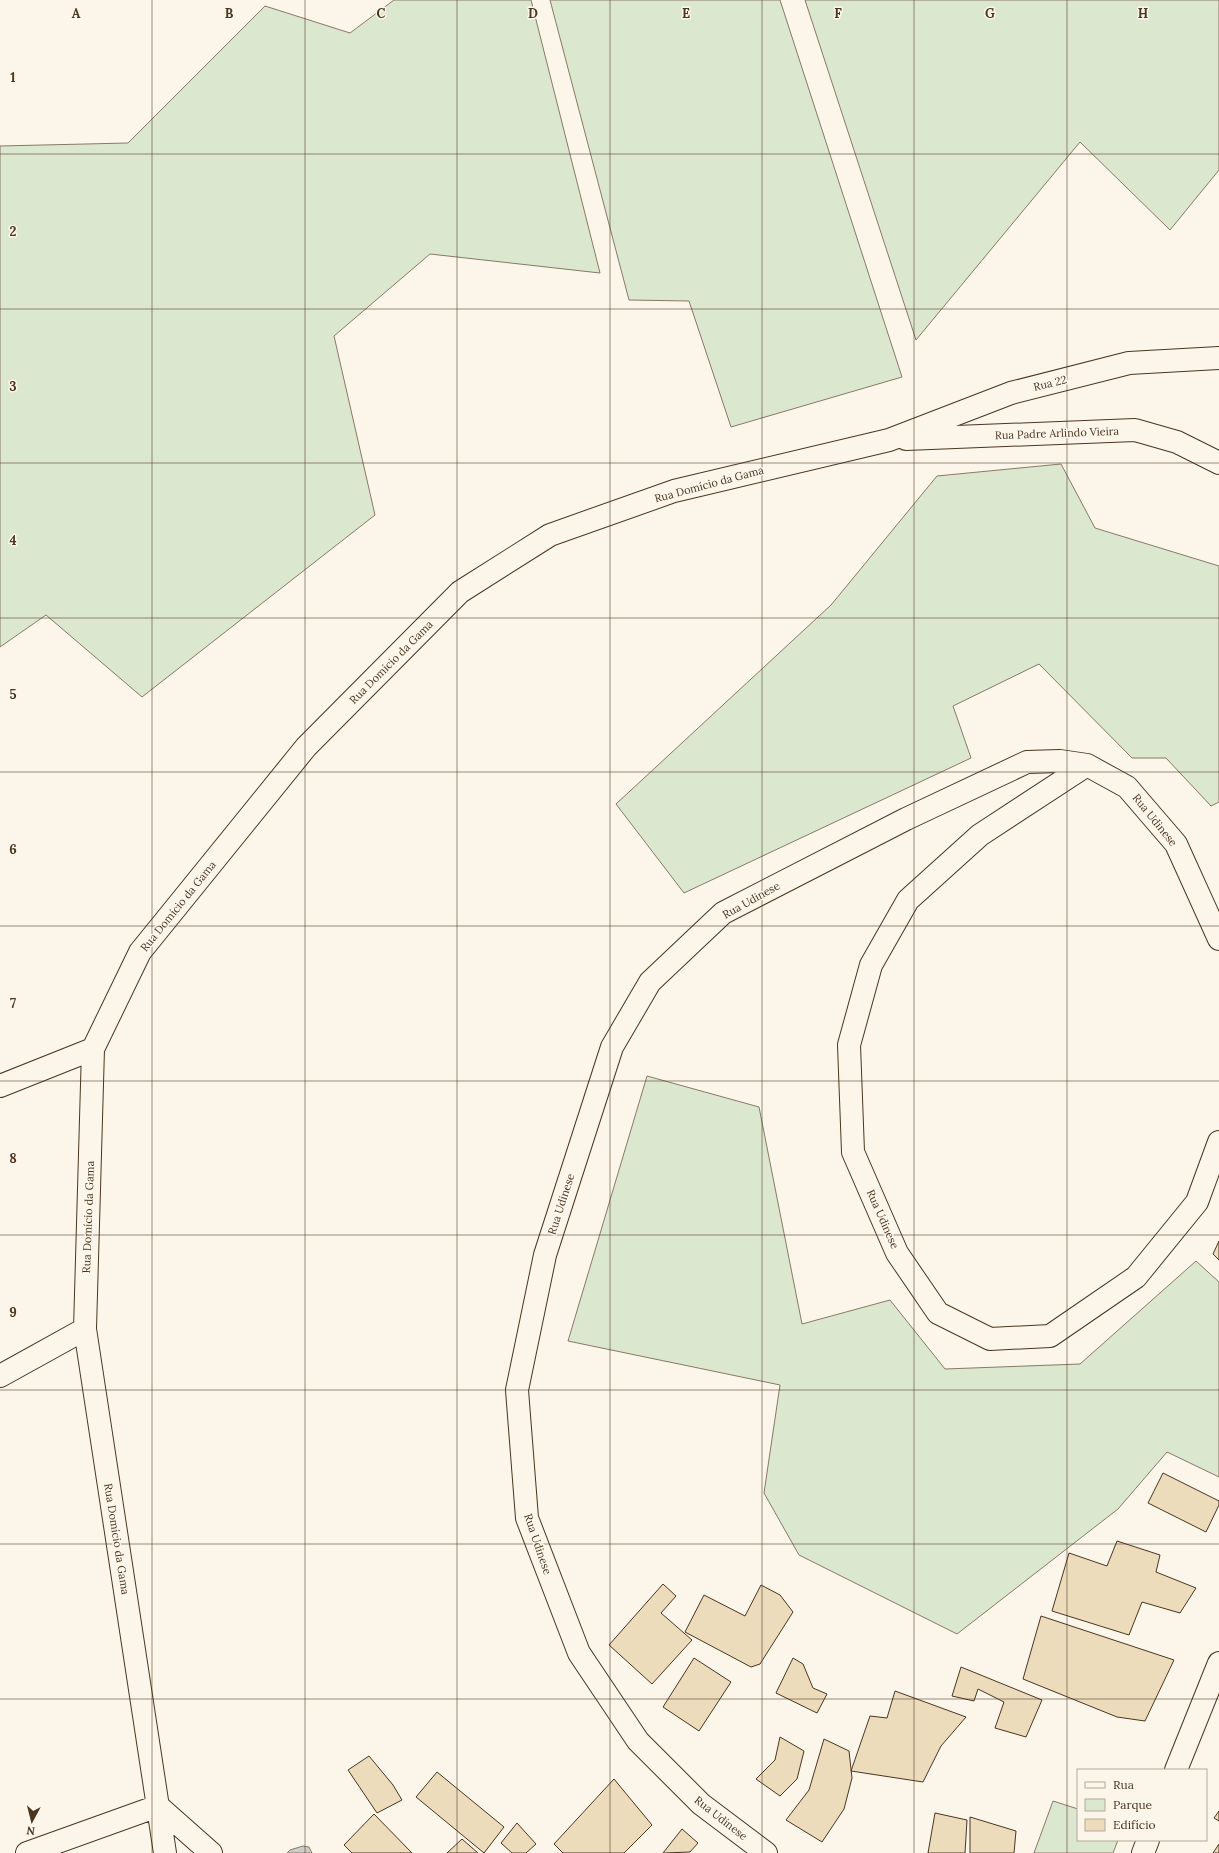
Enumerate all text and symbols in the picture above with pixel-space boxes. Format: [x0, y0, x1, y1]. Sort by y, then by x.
text: A [72, 5, 81, 22]
text: B [225, 5, 234, 22]
text: C [377, 5, 386, 22]
text: D [528, 5, 538, 22]
text: E [682, 5, 690, 22]
text: F [834, 5, 842, 22]
text: G [985, 5, 995, 22]
text: H [1138, 5, 1148, 22]
text: 1 [10, 69, 16, 86]
text: 2 [10, 223, 17, 240]
street label: Rua 22 [1032, 372, 1068, 394]
text: 3 [9, 378, 17, 395]
street label: Rua Padre Arlindo Vieira [995, 424, 1120, 442]
street label: Rua Domício da Gama [653, 463, 765, 505]
text: 4 [9, 532, 17, 549]
street label: Rua Domício da Gama [346, 617, 436, 707]
text: 5 [9, 686, 17, 703]
street label: Rua Udinese [1130, 791, 1180, 849]
text: 6 [9, 841, 17, 858]
street label: Rua Domício da Gama [137, 858, 219, 954]
street label: Rua Udinese [720, 878, 782, 922]
text: 7 [10, 995, 16, 1012]
text: 8 [9, 1150, 17, 1167]
street label: Rua Domício da Gama [79, 1160, 97, 1273]
street label: Rua Udinese [545, 1172, 577, 1236]
street label: Rua Udinese [864, 1187, 902, 1251]
text: 9 [9, 1304, 17, 1321]
street label: Rua Domício da Gama [101, 1482, 133, 1596]
street label: Rua Udinese [521, 1512, 555, 1576]
legend [1077, 1769, 1207, 1841]
text: Rua [1113, 1777, 1134, 1792]
street label: Rua Udinese [692, 1793, 750, 1843]
text: Parque [1113, 1797, 1153, 1812]
north arrow [12, 1801, 52, 1841]
text: Edifício [1113, 1817, 1156, 1832]
text: N [25, 1823, 36, 1838]

